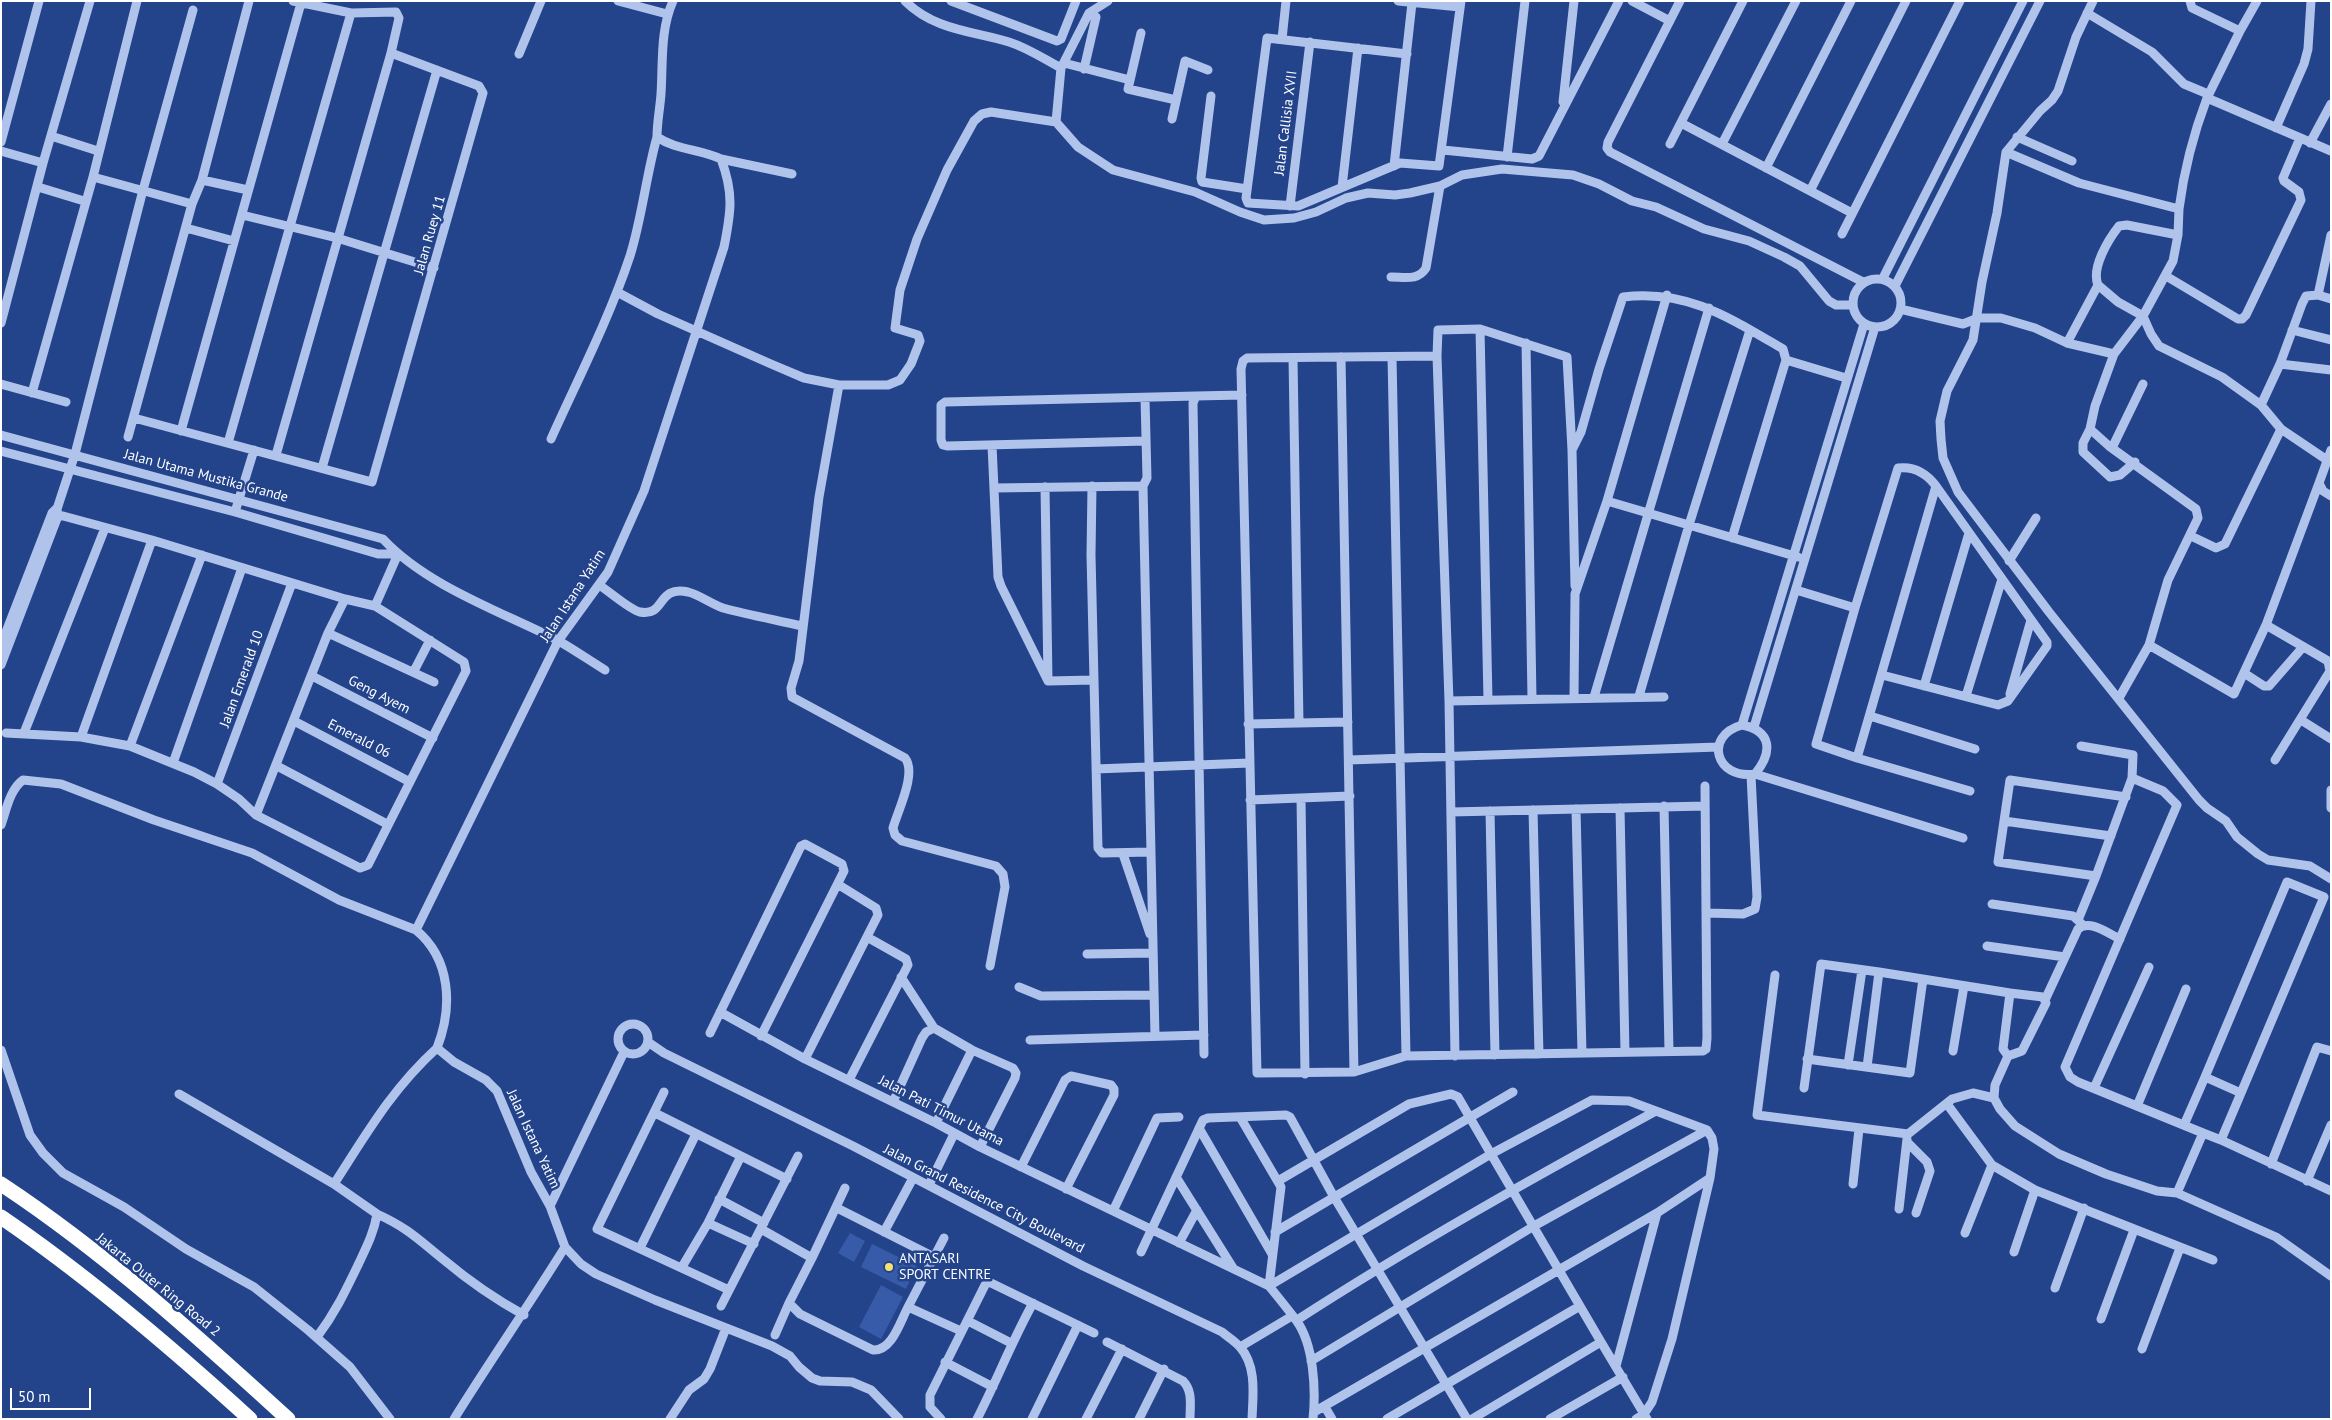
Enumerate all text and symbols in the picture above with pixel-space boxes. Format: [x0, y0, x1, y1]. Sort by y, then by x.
street label: Jalan Callisia XVII [1271, 70, 1301, 176]
street label: Jalan Ruey 11 [411, 194, 449, 276]
street label: Jalan Utama Mustika Grande [122, 446, 290, 506]
street label: Jalan Istana Yatim [537, 547, 609, 645]
street label: Jalan Emerald 10 [217, 628, 267, 730]
street label: Geng Ayem [345, 672, 413, 718]
street label: Emerald 06 [325, 716, 393, 762]
street label: Jalan Pati Timur Utama [876, 1072, 1006, 1150]
street label: Jalan Istana Yatim [503, 1087, 563, 1191]
street label: Jalan Grand Residence City Boulevard [881, 1141, 1087, 1257]
street label: Jakarta Outer Ring Road 2 [93, 1230, 223, 1340]
place label: ANTASARI SPORT CENTRE [899, 1251, 991, 1284]
marker: ANTASARI SPORT CENTRE [883, 1261, 895, 1273]
scale bar [12, 1378, 94, 1410]
text: 50 m [18, 1387, 51, 1406]

